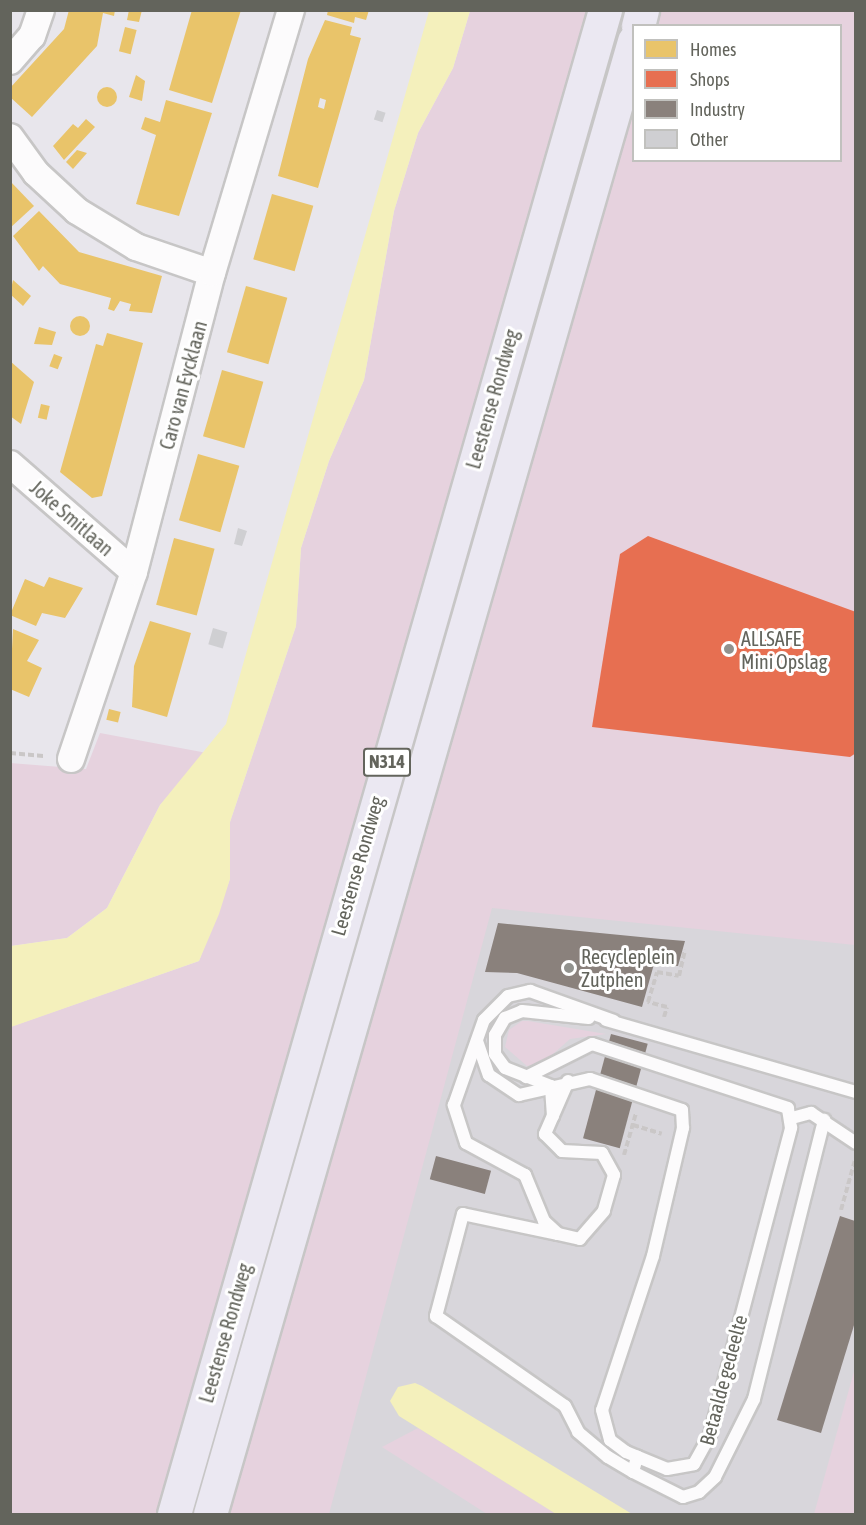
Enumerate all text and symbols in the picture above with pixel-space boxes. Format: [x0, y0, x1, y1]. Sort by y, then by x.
legend [632, 24, 842, 162]
text: Homes [690, 39, 736, 60]
text: Shops [690, 69, 730, 90]
text: Industry [690, 99, 745, 120]
text: Other [690, 129, 728, 150]
street label: Caro van Eycklaan [154, 318, 212, 452]
street label: Leestense Rondweg [461, 326, 523, 472]
street label: Joke Smitlaan [25, 475, 119, 561]
place label: ALLSAFE Mini Opslag [741, 626, 827, 673]
marker: ALLSAFE Mini Opslag [722, 642, 736, 656]
road number: N314 [363, 747, 411, 777]
street label: Leestense Rondweg [326, 793, 388, 939]
place label: Recycleplein Zutphen [581, 945, 675, 992]
marker: Recycleplein Zutphen [562, 961, 576, 975]
street label: Leestense Rondweg [194, 1260, 256, 1406]
street label: Betaalde gedeelte [694, 1312, 752, 1448]

